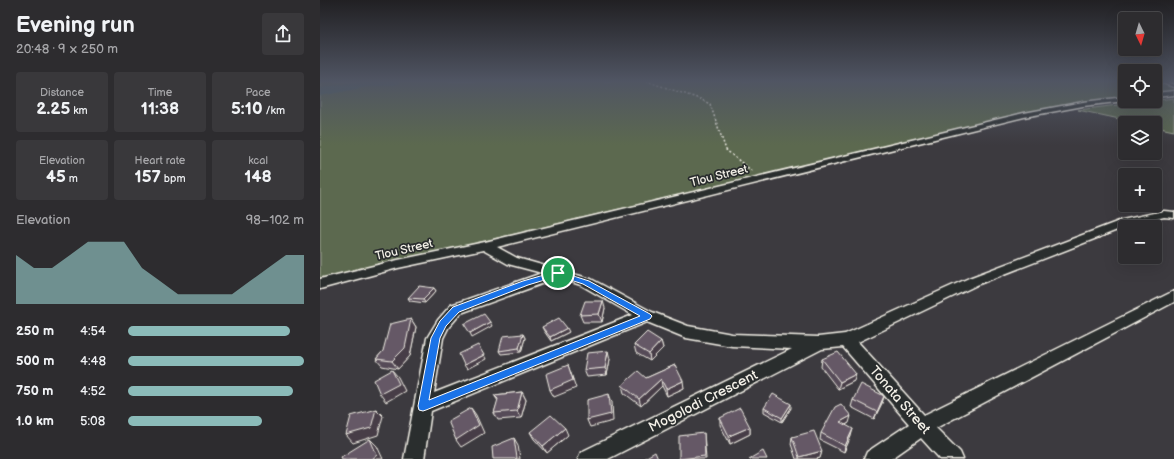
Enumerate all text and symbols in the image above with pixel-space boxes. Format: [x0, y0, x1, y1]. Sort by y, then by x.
text: Evening run [16, 12, 135, 39]
north arrow [1118, 12, 1162, 56]
map controls [1118, 12, 1162, 264]
button: share [262, 13, 304, 55]
text: 20:48 · 9 × 250 m [16, 41, 118, 57]
button: locate [1118, 64, 1162, 108]
text: Distance [40, 86, 84, 99]
text: Time [148, 86, 172, 99]
text: Pace [245, 86, 271, 99]
text: 2.25 [36, 99, 70, 119]
text: 11:38 [141, 99, 179, 119]
text: 5:10 [231, 99, 263, 119]
text: km [70, 104, 88, 117]
text: /km [263, 104, 285, 117]
button: layers [1118, 116, 1162, 160]
text: Elevation [39, 154, 85, 167]
text: Heart rate [135, 154, 185, 167]
text: kcal [248, 154, 268, 167]
street label: Tlou Street [689, 162, 750, 190]
text: 45 [46, 167, 66, 187]
text: 157 [135, 167, 161, 187]
text: 148 [244, 167, 272, 187]
button: + [1118, 168, 1162, 212]
text: m [66, 172, 78, 185]
text: bpm [161, 172, 186, 185]
text: Elevation [16, 212, 70, 228]
text: 98–102 m [246, 212, 304, 228]
button: − [1118, 220, 1162, 264]
street label: Tlou Street [374, 236, 435, 264]
pin [541, 256, 575, 290]
icon: arrive [547, 262, 569, 284]
text: 250 m [16, 323, 54, 339]
text: 4:54 [80, 323, 106, 339]
text: 500 m [16, 353, 54, 369]
text: 4:48 [80, 353, 106, 369]
street label: Tonata Street [866, 363, 935, 438]
street label: Mogolodi Crescent [646, 366, 761, 436]
text: 750 m [16, 383, 53, 399]
text: 4:52 [80, 383, 106, 399]
text: 1.0 km [16, 413, 54, 429]
text: 5:08 [80, 413, 105, 429]

